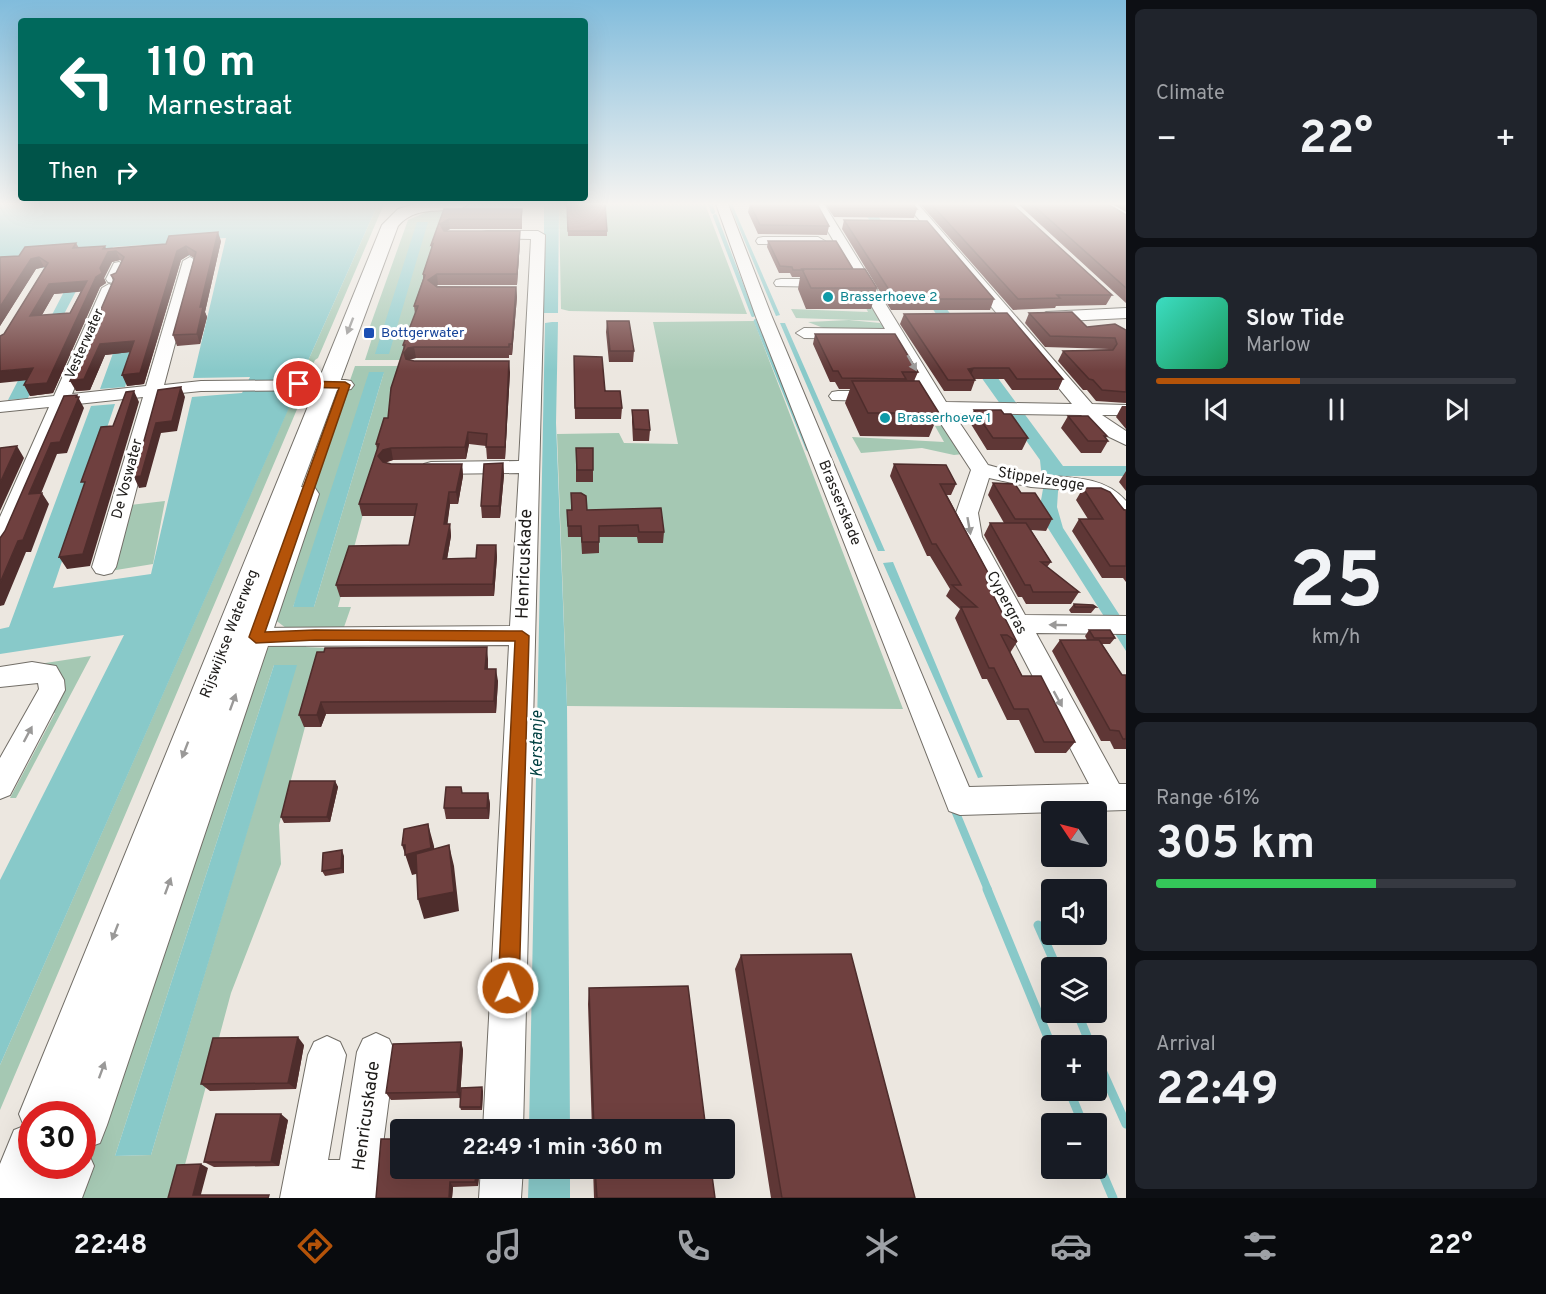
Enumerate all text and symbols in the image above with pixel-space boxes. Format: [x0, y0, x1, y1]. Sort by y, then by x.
text: 110 m [147, 38, 256, 91]
icon: left [48, 42, 126, 120]
text: Climate [1156, 81, 1225, 107]
text: Marnestraat [147, 90, 293, 124]
text: 22° [1299, 112, 1373, 169]
text: − [1156, 120, 1177, 162]
text: + [1495, 120, 1516, 162]
icon: right [110, 156, 143, 189]
text: Then [48, 159, 98, 186]
place label: Brasserhoeve 2 [840, 289, 938, 306]
marker: Brasserhoeve 2 [821, 290, 835, 304]
street label: Vesterwater [62, 306, 108, 382]
text: Slow Tide [1246, 306, 1345, 333]
one-way arrow [345, 318, 355, 336]
place label: Bottgerwater [381, 325, 465, 342]
marker: Bottgerwater [362, 326, 376, 340]
text: Marlow [1246, 333, 1310, 359]
one-way arrow [907, 354, 917, 371]
pin [273, 358, 324, 409]
icon: arrive [282, 367, 315, 400]
icon: previous [1200, 393, 1233, 426]
icon: pause [1320, 393, 1353, 426]
icon: next [1440, 393, 1473, 426]
place label: Brasserhoeve 1 [897, 410, 991, 427]
marker: Brasserhoeve 1 [878, 411, 892, 425]
street label: De Voswater [108, 437, 148, 521]
street label: Brasserskade [813, 458, 865, 548]
street label: Stippelzegge [996, 464, 1086, 496]
street label: Henricuskade [512, 508, 538, 620]
one-way arrow [965, 517, 974, 536]
text: 25 [1288, 536, 1384, 635]
street label: Rijswijkse Waterweg [197, 567, 263, 701]
street label: Cypergras [981, 568, 1031, 638]
one-way arrow [1049, 620, 1068, 629]
text: km/h [1312, 625, 1360, 651]
one-way arrow [1053, 691, 1063, 708]
one-way arrow [229, 693, 239, 711]
water label: Kerstanje [528, 710, 548, 777]
one-way arrow [23, 725, 33, 742]
one-way arrow [179, 742, 189, 760]
text: Range · 61% [1156, 786, 1260, 812]
north arrow [1041, 801, 1107, 867]
map controls [1041, 801, 1107, 1179]
text: 305 km [1156, 817, 1315, 874]
one-way arrow [163, 877, 173, 895]
button: sound [1041, 879, 1107, 945]
one-way arrow [109, 924, 119, 942]
position arrow [476, 956, 540, 1020]
button: layers [1041, 957, 1107, 1023]
text: Arrival [1156, 1032, 1216, 1058]
button: + [1041, 1035, 1107, 1101]
one-way arrow [98, 1060, 108, 1078]
street label: Henricuskade [348, 1060, 386, 1172]
text: 22:49 [1156, 1063, 1279, 1120]
speed limit sign: 30 [18, 1101, 96, 1179]
button: − [1041, 1113, 1107, 1179]
text: 22:49 · 1 min · 360 m [462, 1135, 663, 1162]
icon: directions [294, 1225, 336, 1267]
icon: music [483, 1225, 525, 1267]
icon: phone [672, 1225, 714, 1267]
icon: climate [861, 1225, 903, 1267]
icon: car [1050, 1225, 1092, 1267]
icon: filters [1239, 1225, 1281, 1267]
text: 22:48 [73, 1229, 147, 1263]
text: 22° [1428, 1229, 1472, 1263]

